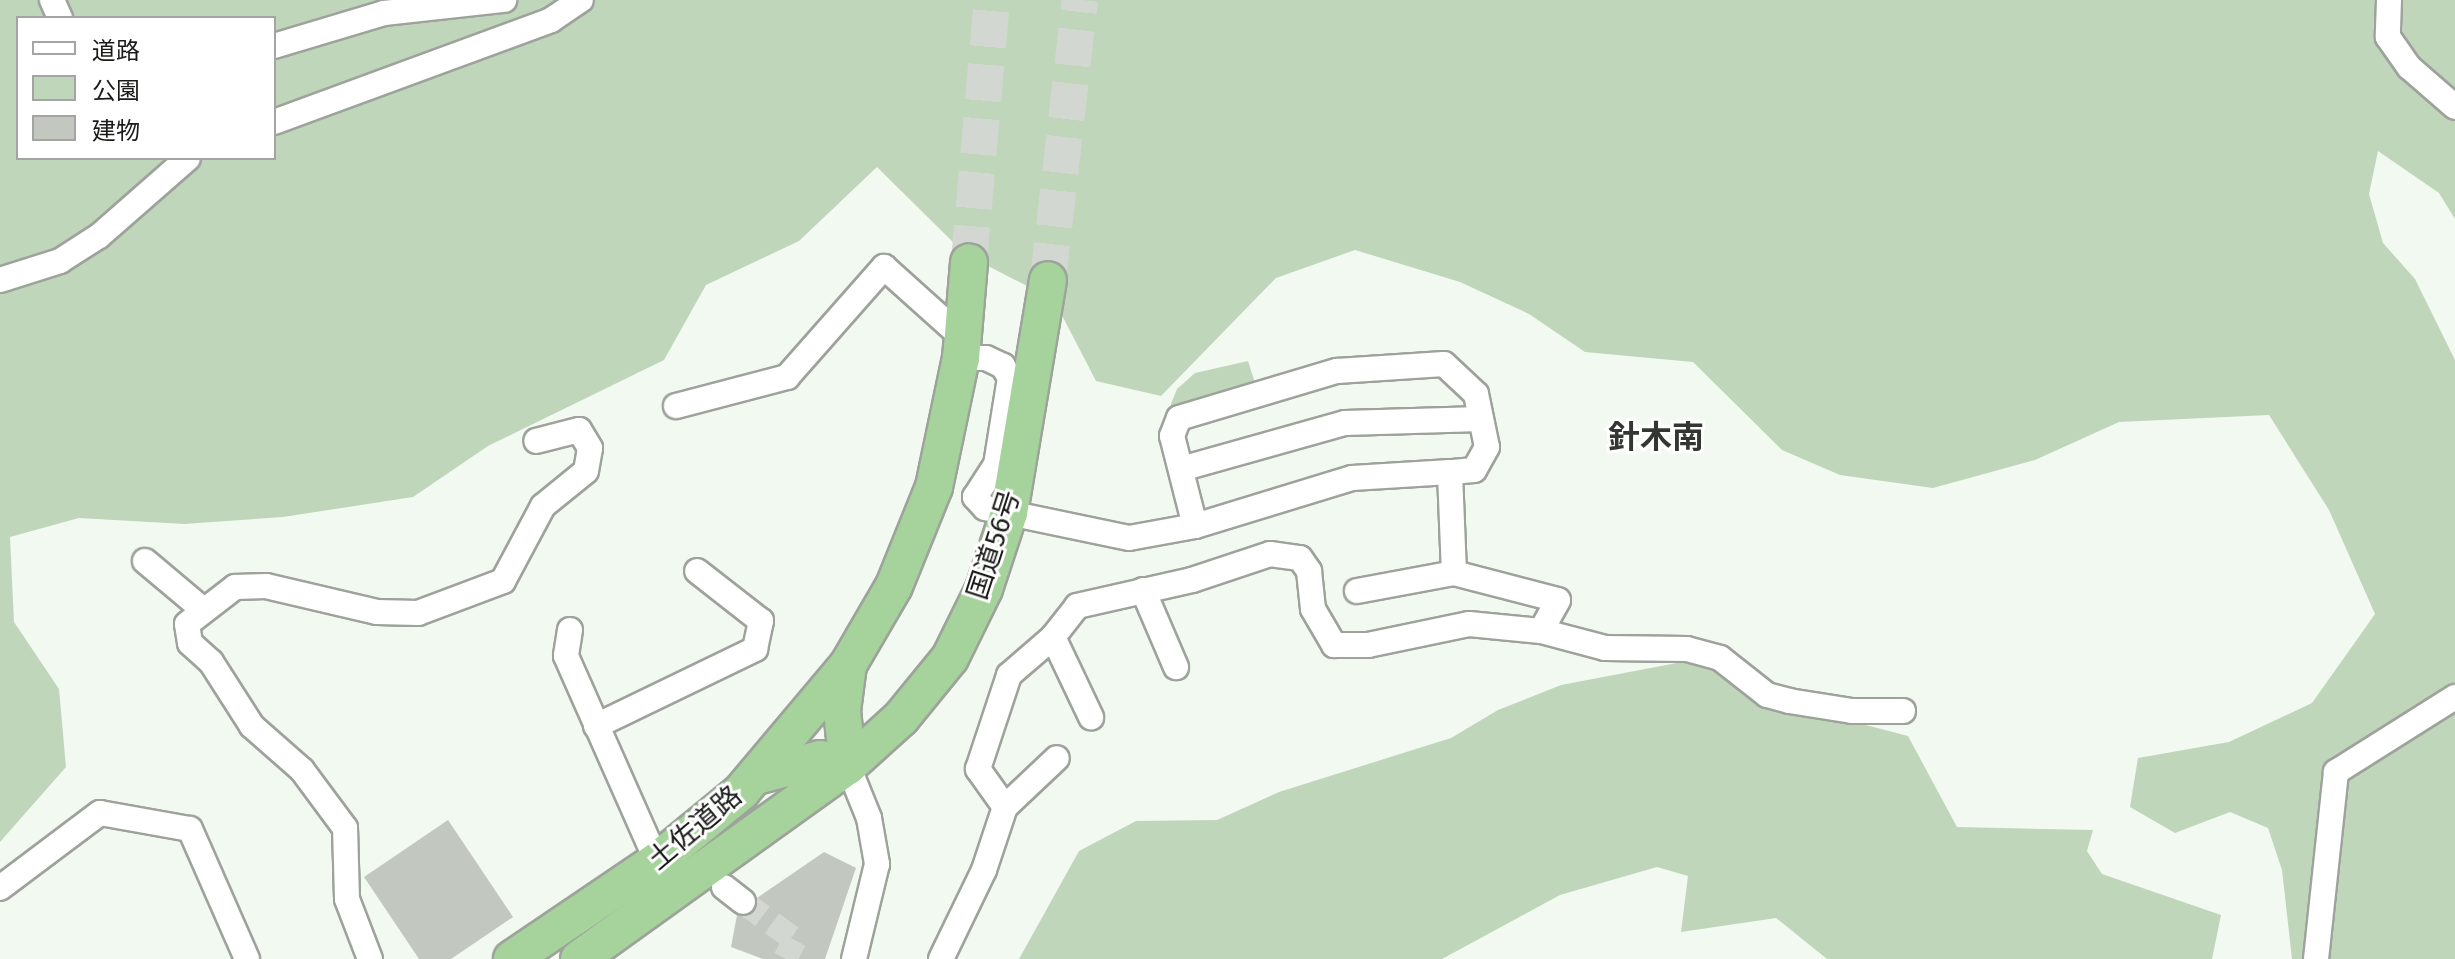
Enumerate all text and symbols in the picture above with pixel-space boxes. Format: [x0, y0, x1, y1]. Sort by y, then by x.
legend [16, 16, 276, 160]
text: 道路 [92, 37, 140, 65]
text: 公園 [92, 77, 140, 105]
text: 建物 [92, 117, 140, 145]
district label: 針木南 [1608, 418, 1704, 456]
street label: 国道56号 [961, 486, 1027, 604]
street label: 土佐道路 [641, 779, 749, 877]

